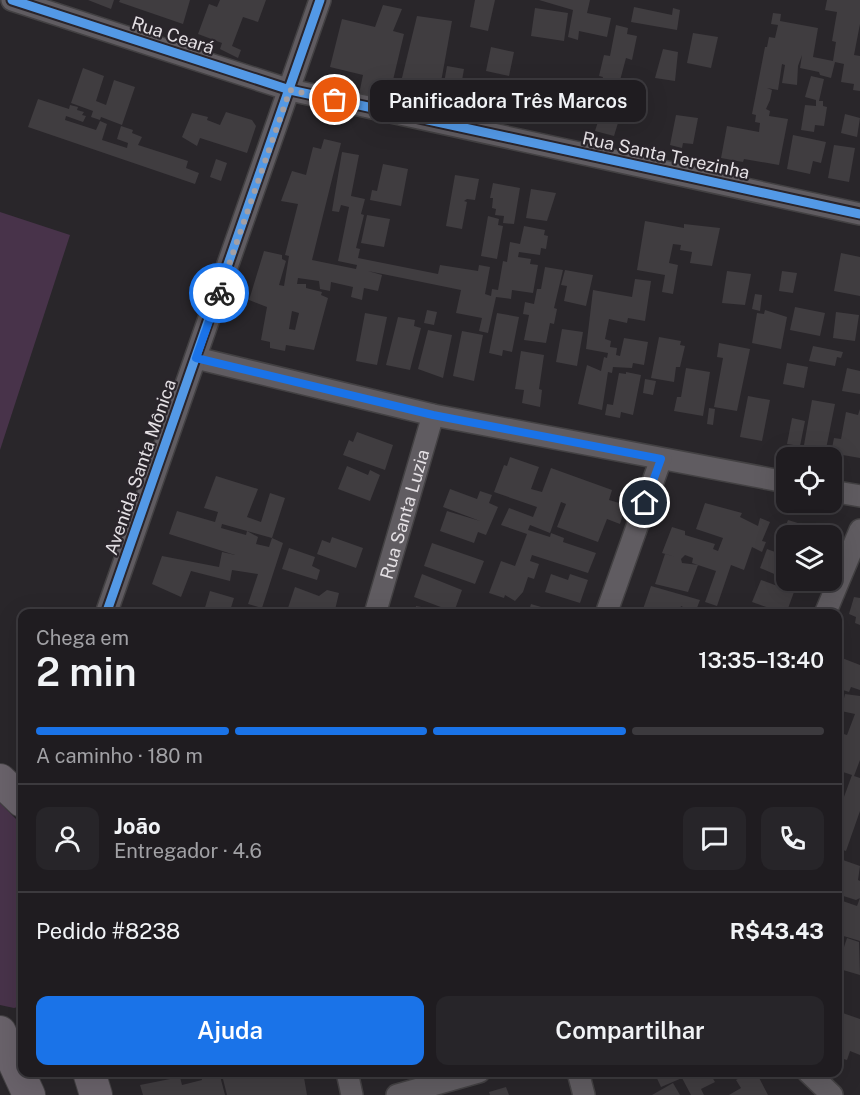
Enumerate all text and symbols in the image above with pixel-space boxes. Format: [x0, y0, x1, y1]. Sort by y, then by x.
street label: Rua Ceará [129, 12, 217, 58]
pin [309, 74, 360, 125]
callout: Panificadora Três Marcos [371, 79, 647, 121]
icon: bag [318, 83, 351, 116]
text: Panificadora Três Marcos [389, 89, 627, 113]
street label: Rua Santa Terezinha [580, 127, 752, 183]
courier [189, 263, 249, 323]
icon: bike [203, 277, 236, 310]
street label: Avenida Santa Mônica [100, 376, 180, 558]
street label: Rua Santa Luzia [375, 447, 433, 581]
map controls [776, 447, 842, 591]
button: locate [776, 447, 842, 513]
pin [619, 477, 670, 528]
icon: home [628, 486, 661, 519]
button: layers [776, 525, 842, 591]
text: Chega em [36, 626, 129, 650]
text: 13:35–13:40 [698, 647, 824, 673]
text: 2 min [36, 649, 137, 695]
text: A caminho · 180 m [36, 744, 203, 768]
button: person [36, 807, 99, 870]
button: chat [683, 807, 746, 870]
button: phone [761, 807, 824, 870]
text: João [114, 813, 161, 839]
text: Entregador · 4.6 [114, 839, 262, 863]
text: Pedido #8238 [36, 918, 180, 944]
text: R$43.43 [730, 918, 824, 944]
button: Ajuda [36, 996, 424, 1065]
button: Compartilhar [436, 996, 824, 1065]

